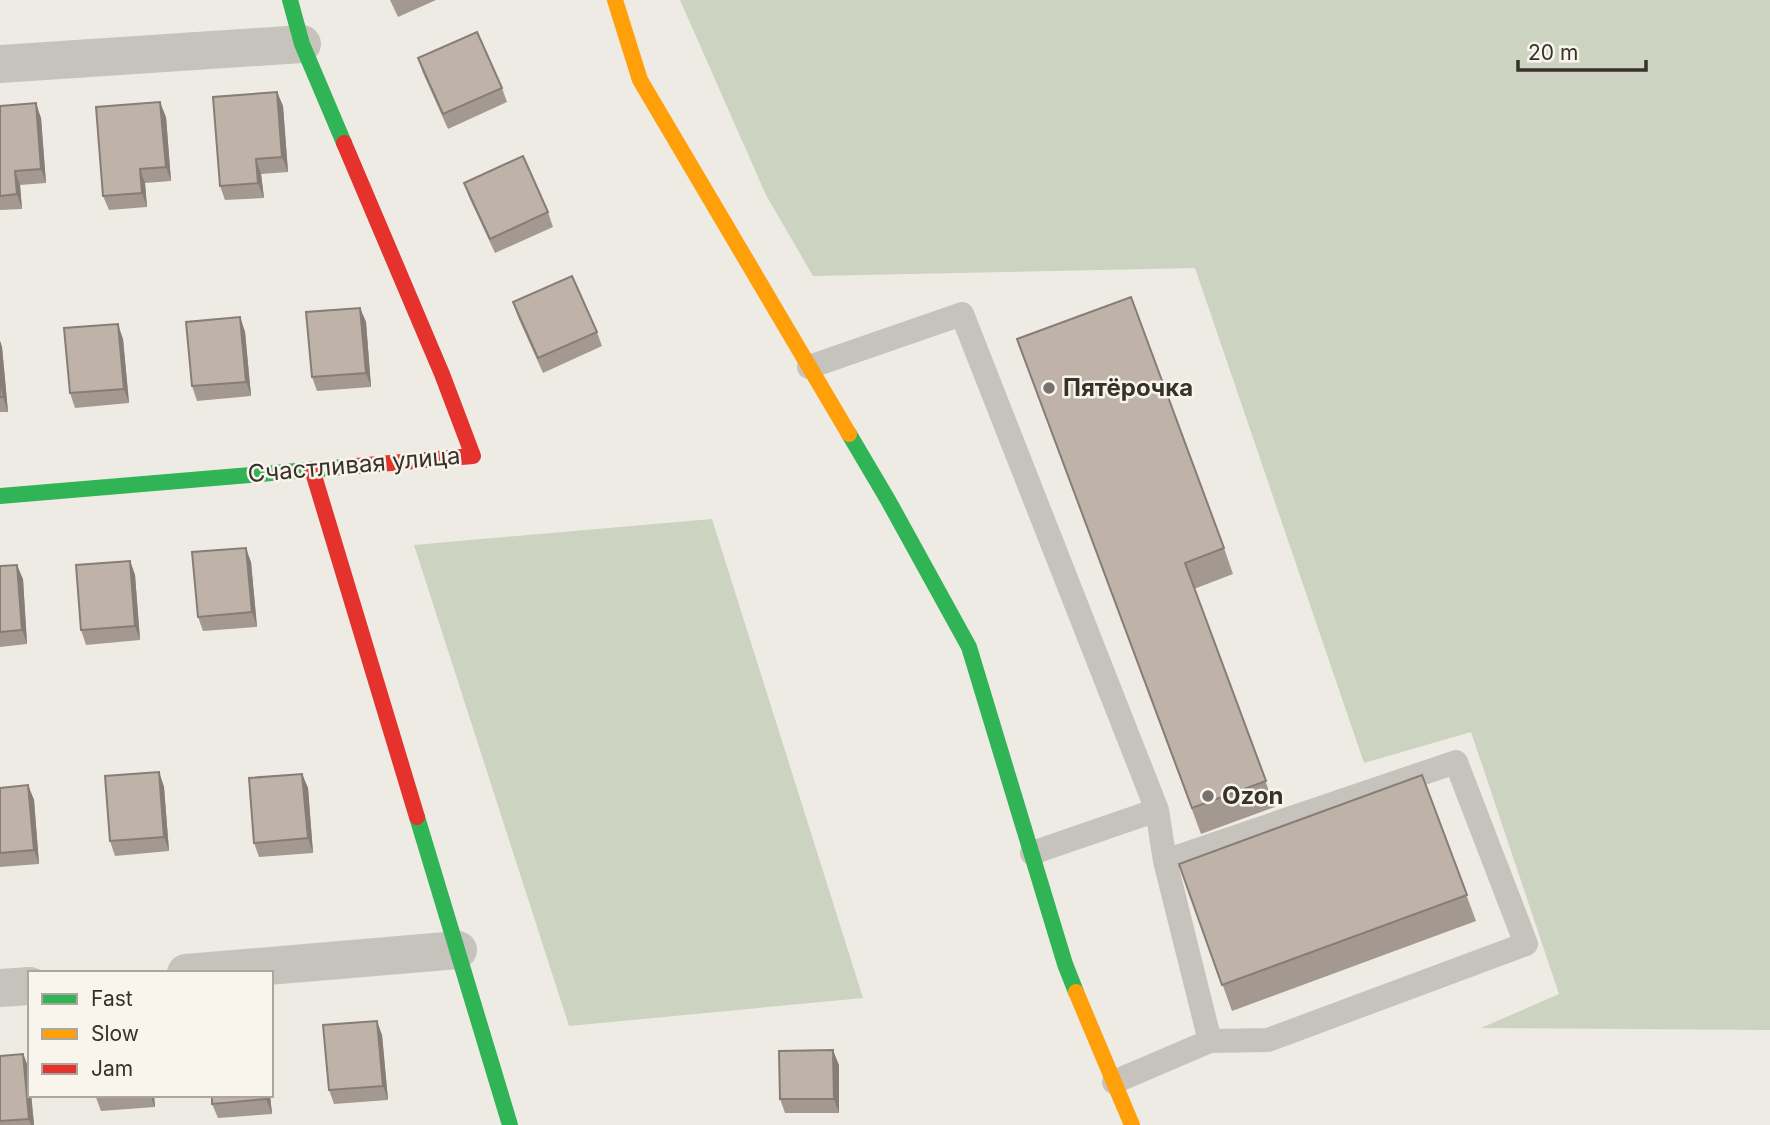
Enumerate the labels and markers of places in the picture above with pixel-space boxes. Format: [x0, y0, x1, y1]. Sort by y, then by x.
place label: Пятёрочка [1063, 373, 1193, 402]
marker: Пятёрочка [1041, 380, 1057, 396]
place label: Ozon [1222, 781, 1283, 810]
marker: Ozon [1200, 788, 1216, 804]

